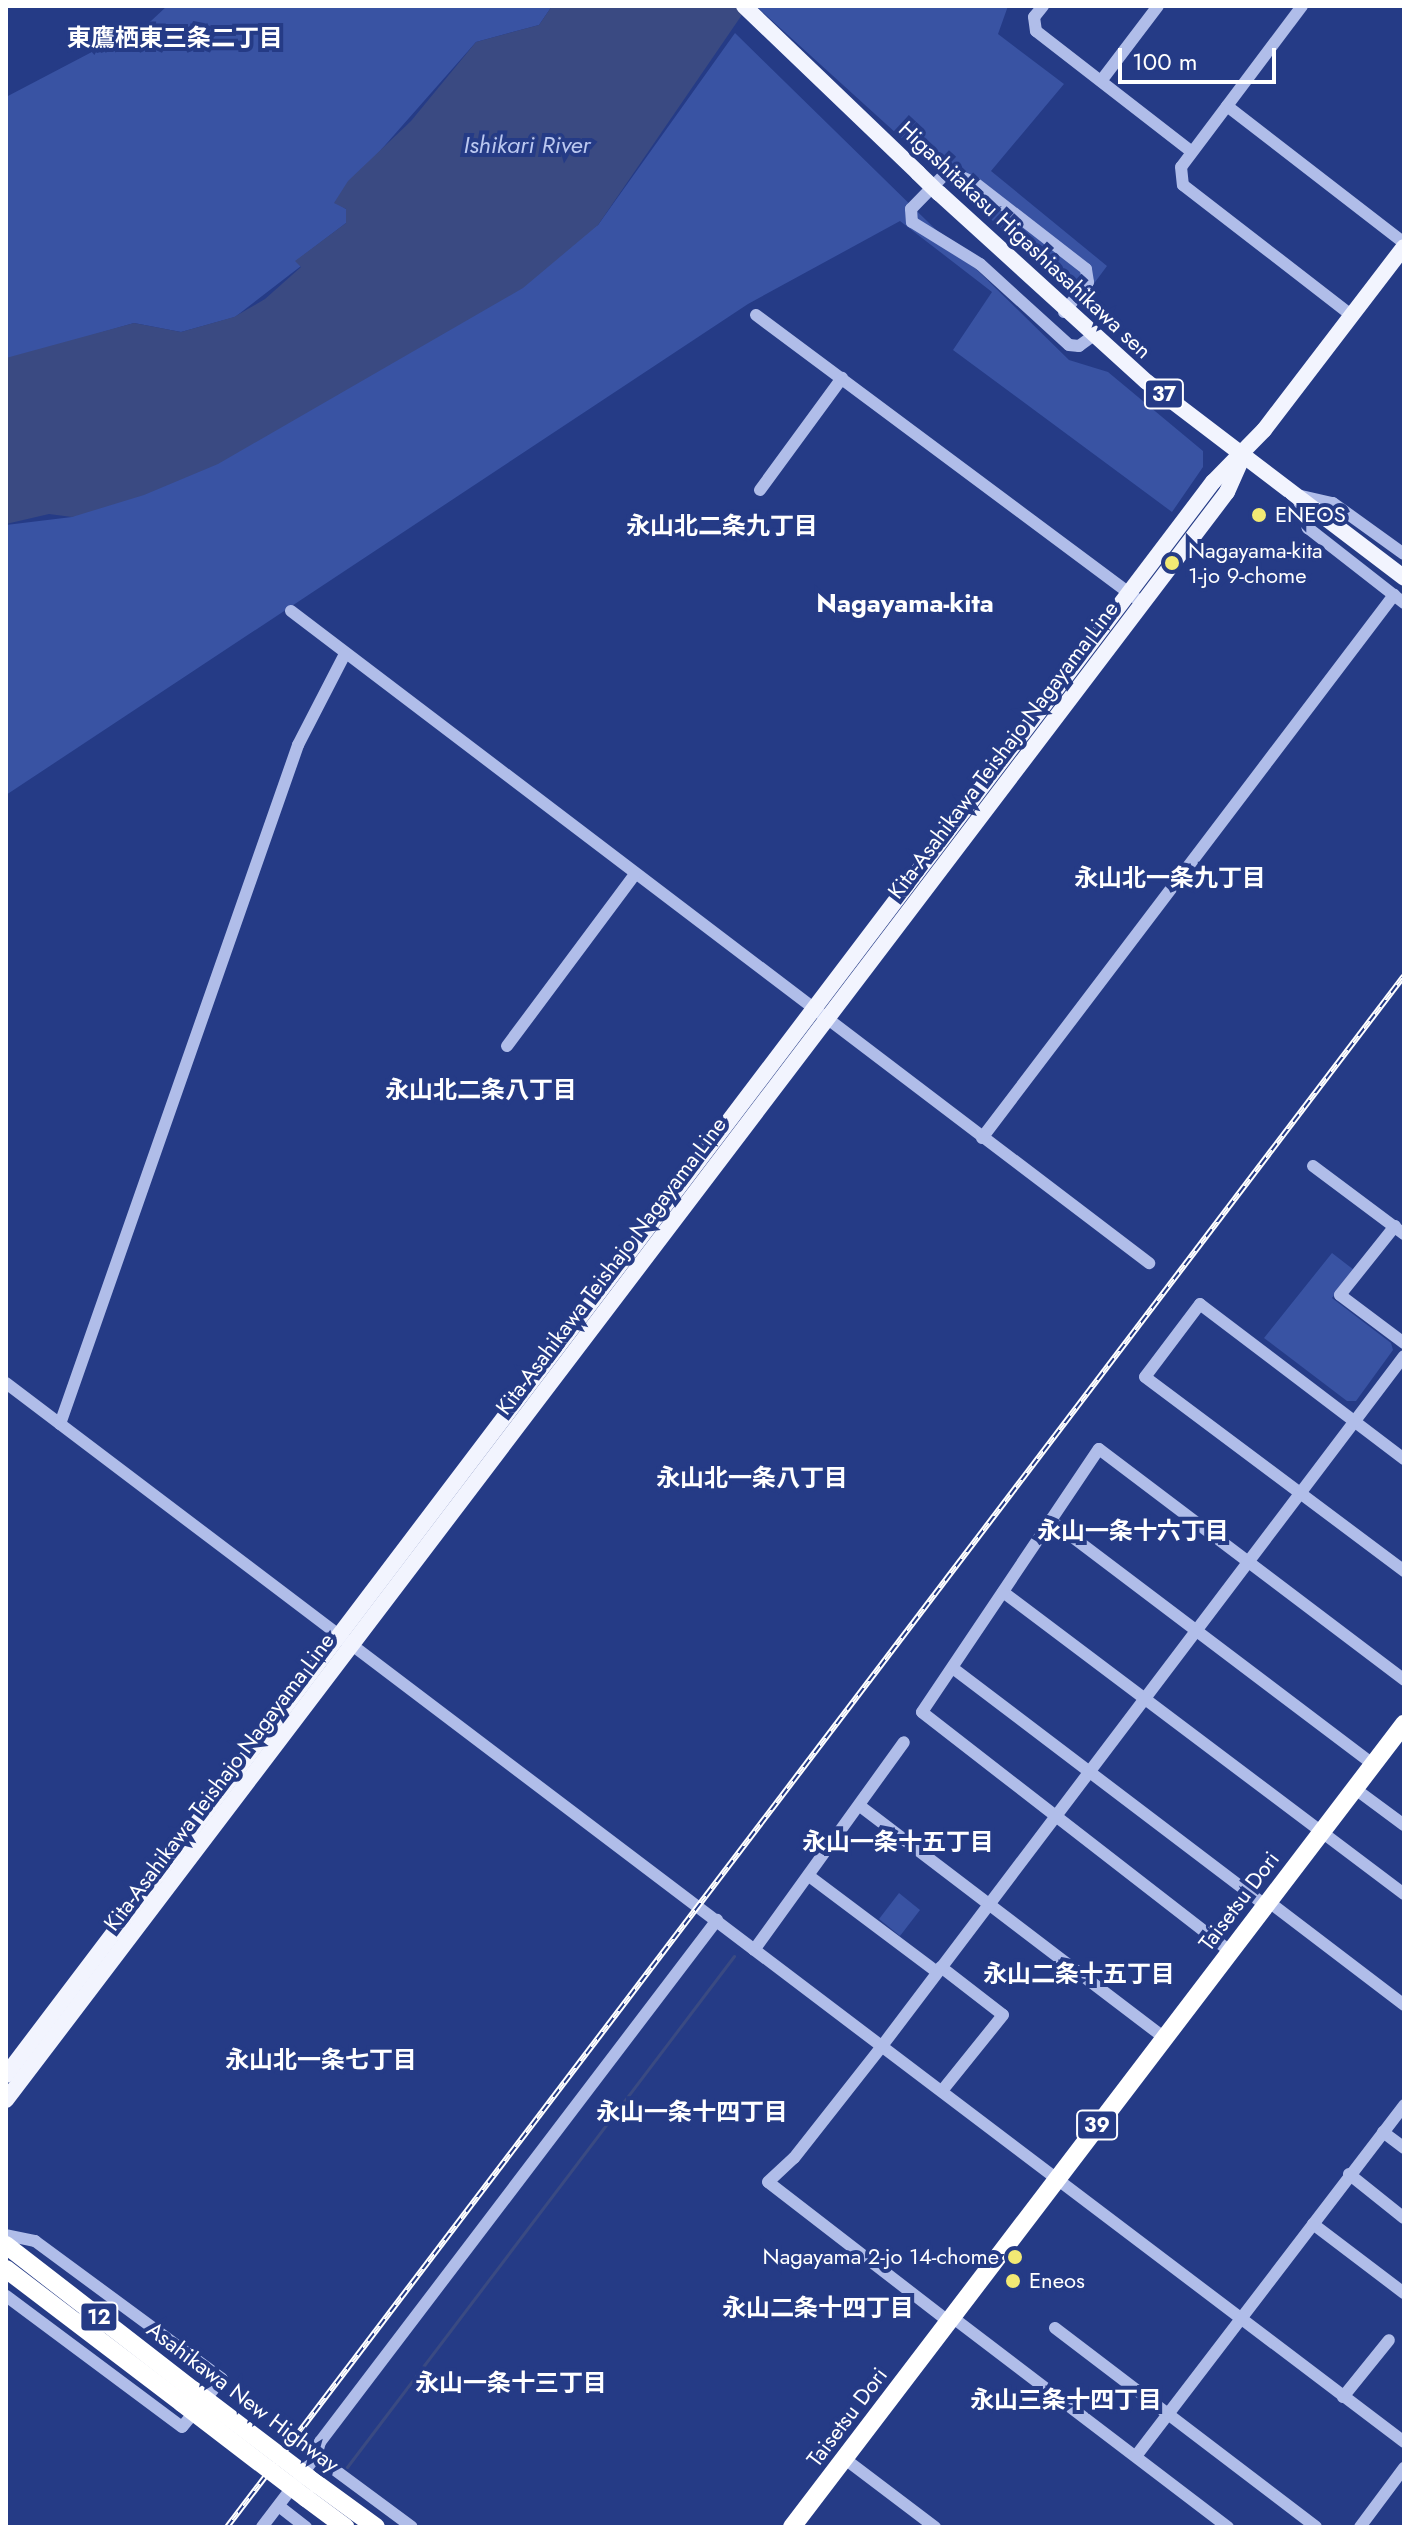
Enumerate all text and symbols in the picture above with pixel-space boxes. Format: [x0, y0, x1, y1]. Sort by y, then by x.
district label: 東鷹栖東三条二丁目 [67, 24, 283, 52]
scale bar [1122, 32, 1280, 82]
text: 100 m [1132, 44, 1198, 79]
street label: Higashitakasu Higashiasahikawa sen [893, 116, 1157, 364]
water label: Ishikari River [463, 131, 591, 159]
road number: 37 [1142, 378, 1186, 410]
place label: ENEOS [1275, 502, 1346, 528]
marker: ENEOS [1250, 506, 1268, 524]
district label: 永山北二条九丁目 [626, 512, 818, 540]
place label: Nagayama-kita 1-jo 9-chome [1188, 537, 1323, 588]
marker: Nagayama-kita 1-jo 9-chome [1163, 554, 1181, 572]
district label: Nagayama-kita [816, 588, 994, 620]
street label: Kita-Asahikawa Teishajo Nagayama Line [882, 596, 1124, 904]
district label: 永山北一条九丁目 [1074, 864, 1266, 892]
district label: 永山北二条八丁目 [385, 1076, 577, 1104]
street label: Kita-Asahikawa Teishajo Nagayama Line [490, 1112, 732, 1420]
district label: 永山北一条八丁目 [656, 1464, 848, 1492]
district label: 永山一条十六丁目 [1037, 1517, 1229, 1545]
street label: Kita-Asahikawa Teishajo Nagayama Line [98, 1628, 340, 1936]
district label: 永山一条十五丁目 [802, 1828, 994, 1856]
street label: Taisetsu Dori [1193, 1846, 1285, 1956]
district label: 永山二条十五丁目 [983, 1960, 1175, 1988]
district label: 永山北一条七丁目 [225, 2046, 417, 2074]
district label: 永山一条十四丁目 [596, 2098, 788, 2126]
road number: 39 [1075, 2109, 1119, 2141]
place label: Nagayama 2-jo 14-chome [763, 2244, 999, 2270]
marker: Nagayama 2-jo 14-chome [1006, 2248, 1024, 2266]
place label: Eneos [1029, 2268, 1085, 2294]
marker: Eneos [1004, 2272, 1022, 2290]
district label: 永山二条十四丁目 [722, 2294, 914, 2322]
road number: 12 [79, 2301, 119, 2333]
street label: Asahikawa New Highway [142, 2316, 344, 2478]
street label: Taisetsu Dori [801, 2362, 893, 2472]
district label: 永山一条十三丁目 [415, 2369, 607, 2397]
district label: 永山三条十四丁目 [970, 2386, 1162, 2414]

